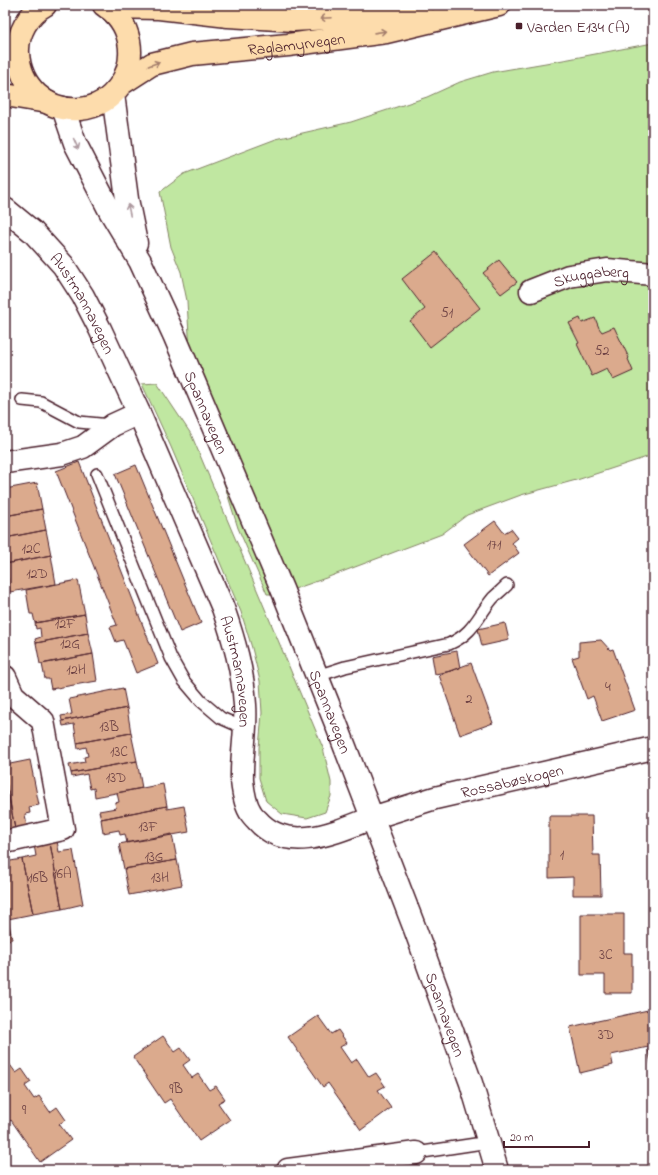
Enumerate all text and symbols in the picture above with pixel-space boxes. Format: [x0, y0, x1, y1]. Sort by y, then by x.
one-way arrow [320, 14, 333, 22]
place label: Varden E134 (A) [526, 16, 630, 40]
marker: Varden E134 (A) [514, 21, 524, 31]
street label: Raglamyrvegen [247, 28, 347, 63]
one-way arrow [373, 28, 386, 36]
one-way arrow [148, 60, 160, 68]
one-way arrow [73, 138, 80, 150]
one-way arrow [125, 203, 133, 216]
street label: Austmannavegen [43, 248, 120, 359]
street label: Skuggaberg [550, 260, 630, 295]
house number: 51 [441, 303, 454, 324]
house number: 52 [595, 341, 610, 362]
street label: Spannavegen [177, 368, 233, 458]
house number: 171 [487, 535, 502, 556]
house number: 12C [21, 539, 41, 560]
house number: 12D [26, 564, 48, 585]
street label: Austmannavegen [212, 613, 255, 728]
house number: 12F [55, 614, 75, 635]
house number: 12G [60, 634, 80, 655]
house number: 12H [66, 660, 86, 681]
street label: Spannavegen [302, 667, 356, 757]
house number: 4 [605, 677, 611, 698]
house number: 2 [466, 689, 473, 710]
house number: 13B [99, 717, 119, 738]
house number: 13C [110, 742, 128, 763]
street label: Rossabøskogen [459, 759, 566, 806]
house number: 13D [106, 768, 126, 789]
house number: 13F [138, 817, 158, 838]
house number: 1 [560, 845, 565, 866]
house number: 13G [144, 847, 164, 868]
house number: 16A [52, 864, 72, 885]
house number: 16B [28, 868, 48, 889]
house number: 13H [151, 868, 169, 889]
house number: 3C [599, 945, 613, 966]
street label: Spannavegen [418, 969, 470, 1061]
house number: 3D [598, 1025, 614, 1046]
house number: 9B [169, 1079, 183, 1100]
house number: 9 [22, 1100, 27, 1121]
scale bar [504, 1123, 589, 1149]
text: 20 m [510, 1129, 533, 1147]

